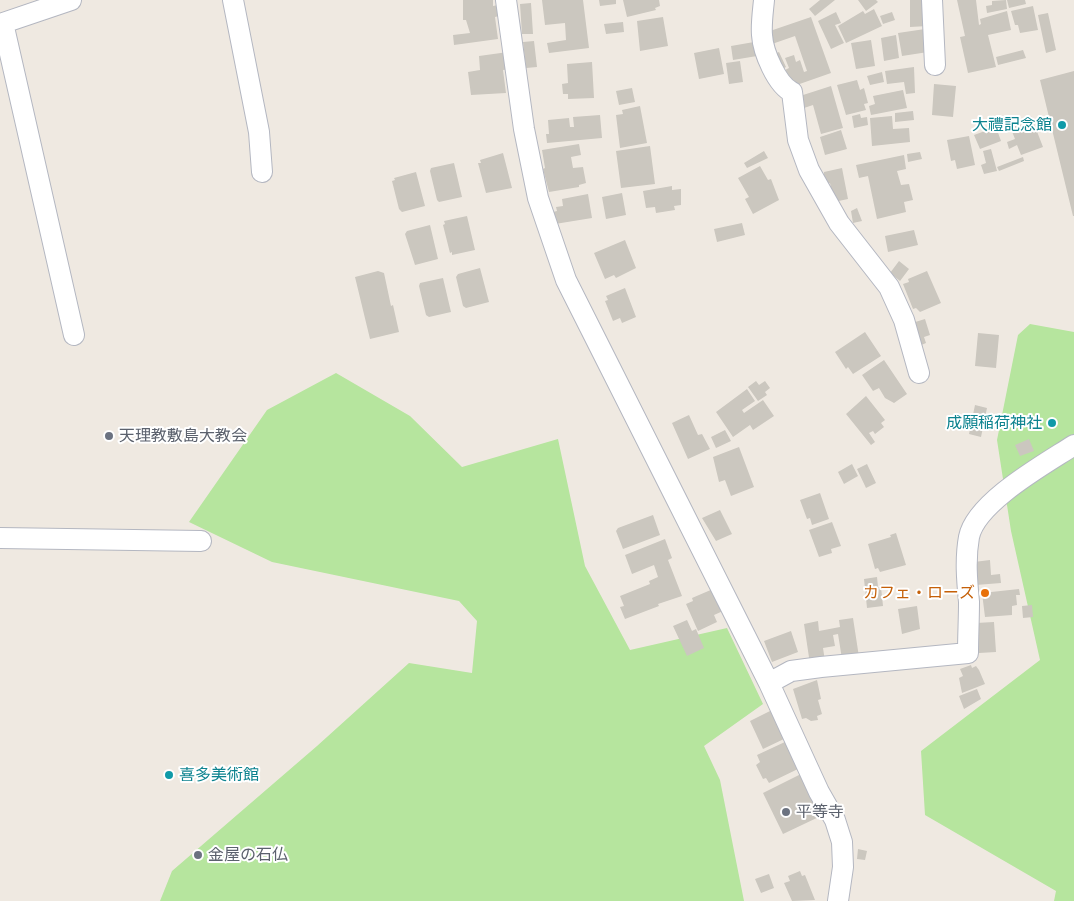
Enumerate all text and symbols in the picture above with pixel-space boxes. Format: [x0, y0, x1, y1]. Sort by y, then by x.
place label: 大禮記念館 [972, 115, 1052, 135]
marker: 大禮記念館 [1056, 119, 1068, 131]
place label: 成願稲荷神社 [946, 413, 1042, 433]
marker: 成願稲荷神社 [1046, 417, 1058, 429]
place label: 天理教敷島大教会 [119, 426, 247, 446]
marker: 天理教敷島大教会 [103, 430, 115, 442]
place label: カフェ・ローズ [863, 583, 975, 603]
marker: カフェ・ローズ [979, 587, 991, 599]
place label: 喜多美術館 [179, 765, 259, 785]
marker: 喜多美術館 [163, 769, 175, 781]
place label: 平等寺 [796, 802, 844, 822]
marker: 平等寺 [780, 806, 792, 818]
place label: 金屋の石仏 [208, 845, 288, 865]
marker: 金屋の石仏 [192, 849, 204, 861]

